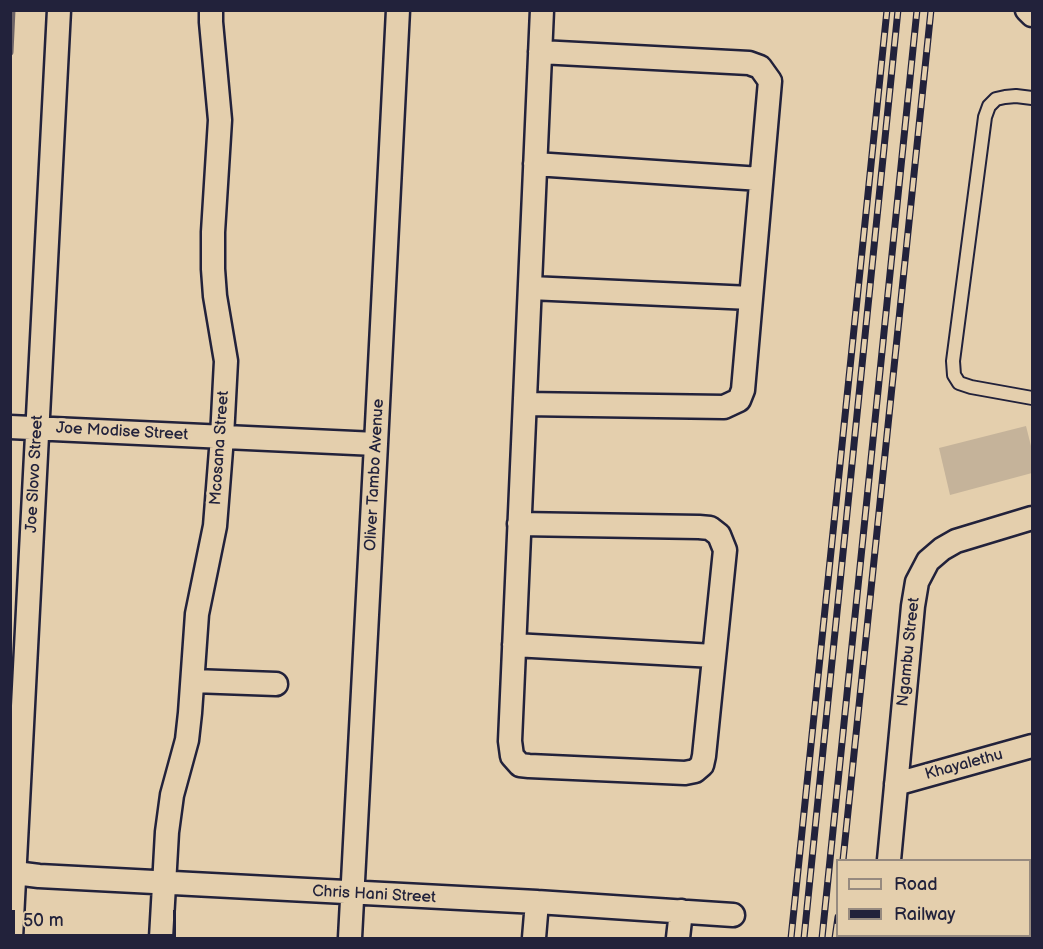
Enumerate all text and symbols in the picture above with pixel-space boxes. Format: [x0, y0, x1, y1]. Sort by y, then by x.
street label: Mcosana Street [206, 390, 234, 506]
street label: Oliver Tambo Avenue [361, 398, 389, 552]
street label: Joe Slovo Street [22, 415, 48, 533]
street label: Joe Modise Street [55, 419, 189, 445]
street label: Ngambu Street [894, 596, 924, 708]
street label: Khayalethu [923, 745, 1005, 785]
legend [836, 859, 1031, 937]
text: Road [894, 874, 938, 895]
street label: Chris Hani Street [312, 882, 436, 908]
scale bar [15, 898, 178, 936]
text: Railway [894, 904, 956, 925]
text: 50 m [23, 910, 64, 931]

